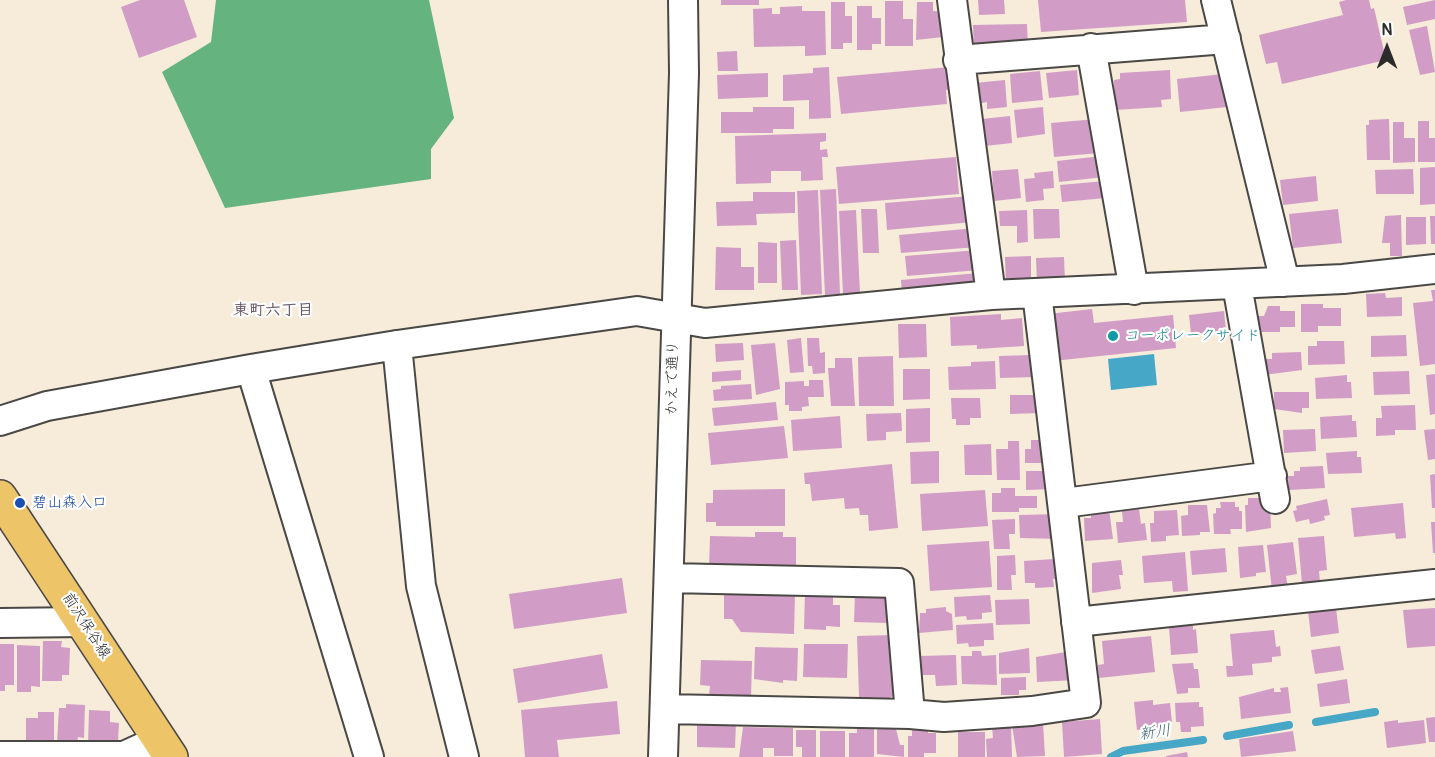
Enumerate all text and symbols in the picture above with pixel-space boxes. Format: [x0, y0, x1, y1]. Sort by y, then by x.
north arrow [1357, 18, 1417, 78]
text: N [1382, 20, 1392, 40]
district label: 東町六丁目 [233, 301, 313, 321]
place label: コーポレークサイド [1125, 327, 1261, 345]
marker: コーポレークサイド [1106, 329, 1120, 343]
street label: かえで通り [663, 340, 683, 416]
place label: 碧山森入口 [32, 494, 107, 512]
marker: 碧山森入口 [13, 496, 27, 510]
street label: 前沢保谷線 [58, 590, 114, 662]
water label: 新川 [1138, 721, 1172, 745]

